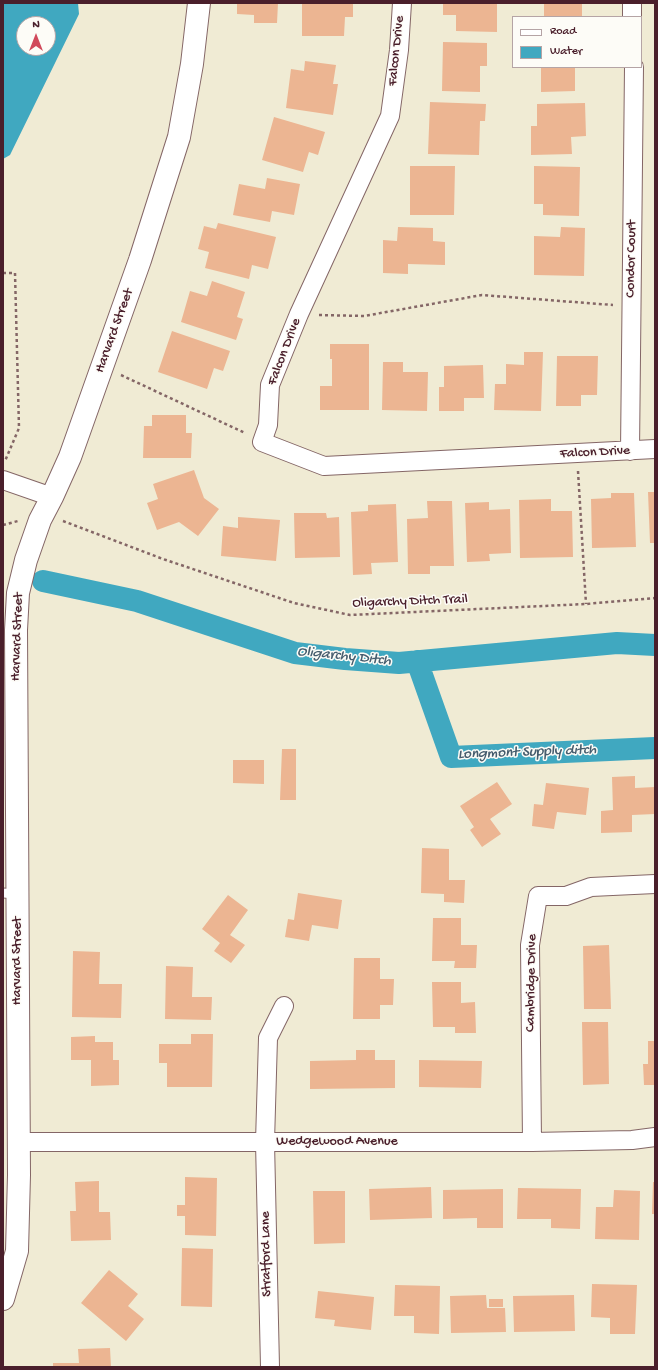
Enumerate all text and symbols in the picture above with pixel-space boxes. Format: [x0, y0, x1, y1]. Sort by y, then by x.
street label: Falcon Drive [385, 15, 409, 87]
north arrow [16, 16, 56, 56]
legend [512, 16, 642, 68]
text: N [32, 19, 40, 31]
text: Road [550, 25, 576, 39]
text: Water [550, 45, 582, 59]
street label: Condor Court [623, 220, 641, 298]
street label: Harvard Street [92, 287, 138, 375]
street label: Falcon Drive [265, 316, 305, 388]
street label: Falcon Drive [559, 443, 631, 463]
street label: Harvard Street [8, 592, 28, 682]
street label: Oligarchy Ditch Trail [352, 592, 468, 612]
water label: Oligarchy Ditch [296, 643, 392, 671]
water label: Longmont Supply ditch [457, 742, 597, 764]
street label: Harvard Street [10, 917, 26, 1005]
street label: Cambridge Drive [523, 934, 541, 1032]
street label: Wedgewood Avenue [276, 1134, 398, 1150]
street label: Stratford Lane [258, 1211, 276, 1297]

